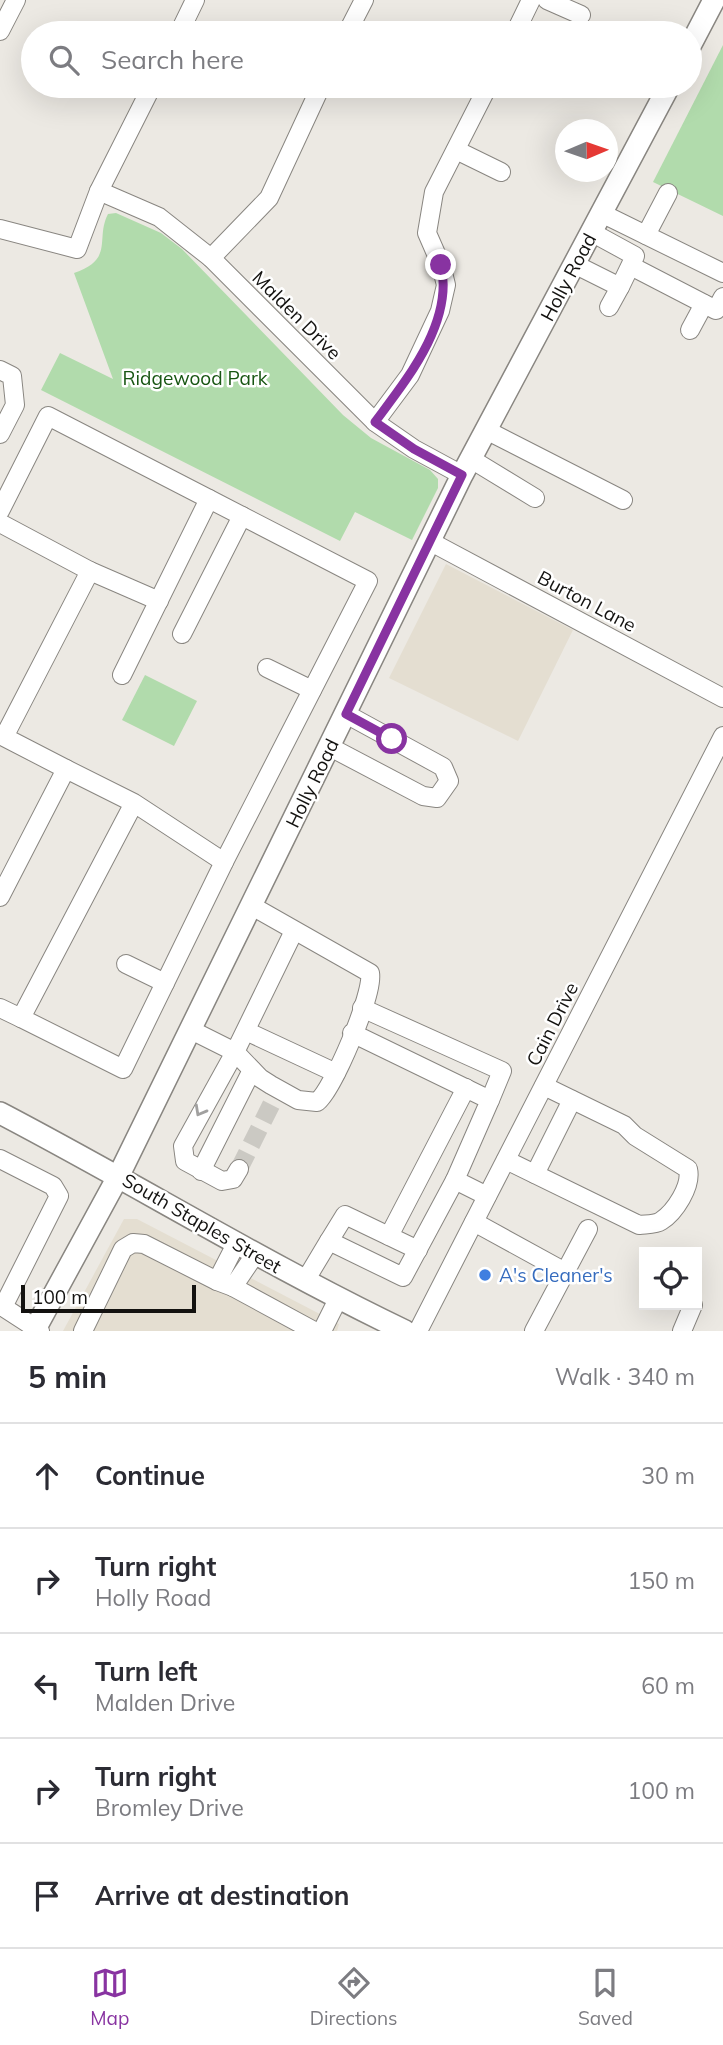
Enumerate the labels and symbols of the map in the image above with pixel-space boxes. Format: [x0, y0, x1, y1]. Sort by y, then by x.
north arrow [555, 119, 618, 182]
street label: Holly Road [535, 229, 601, 325]
route end [425, 249, 456, 280]
street label: Malden Drive [248, 266, 346, 364]
park label: Ridgewood Park [122, 366, 268, 390]
street label: Burton Lane [534, 565, 640, 637]
route start [376, 723, 407, 754]
street label: Holly Road [280, 735, 344, 831]
street label: Cain Drive [521, 978, 583, 1070]
one-way arrow [195, 1103, 208, 1116]
street label: South Staples Street [118, 1168, 286, 1278]
place label: A's Cleaner's [499, 1263, 613, 1287]
marker: A's Cleaner's [477, 1267, 493, 1283]
scale bar [21, 1282, 196, 1314]

